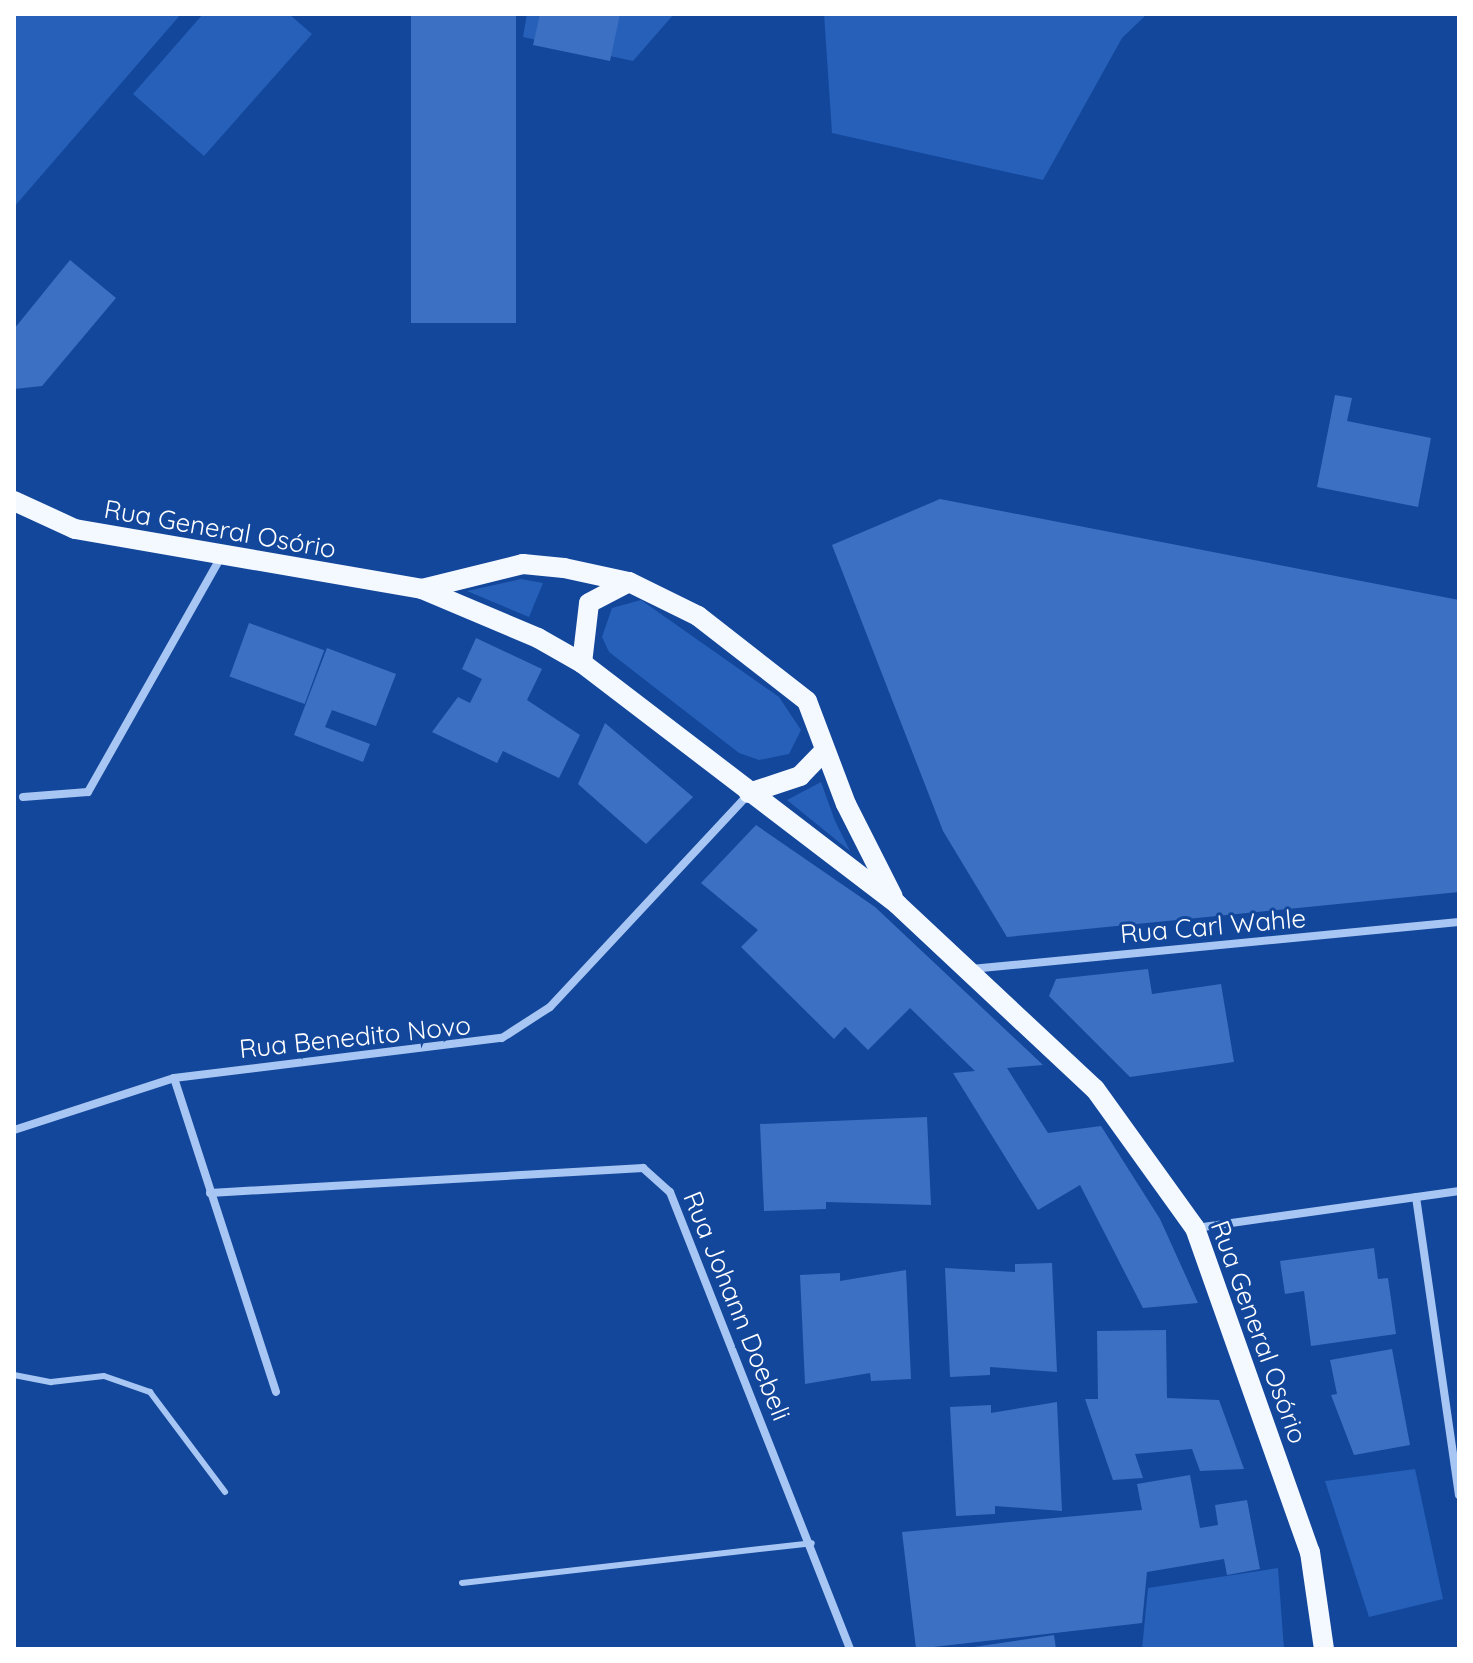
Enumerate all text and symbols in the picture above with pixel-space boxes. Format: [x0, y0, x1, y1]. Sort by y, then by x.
street label: Rua General Osório [102, 493, 338, 565]
street label: Rua Carl Wahle [1119, 902, 1307, 950]
street label: Rua Benedito Novo [238, 1009, 472, 1065]
street label: Rua Johann Doebeli [677, 1187, 797, 1425]
street label: Rua General Osório [1204, 1216, 1314, 1448]

